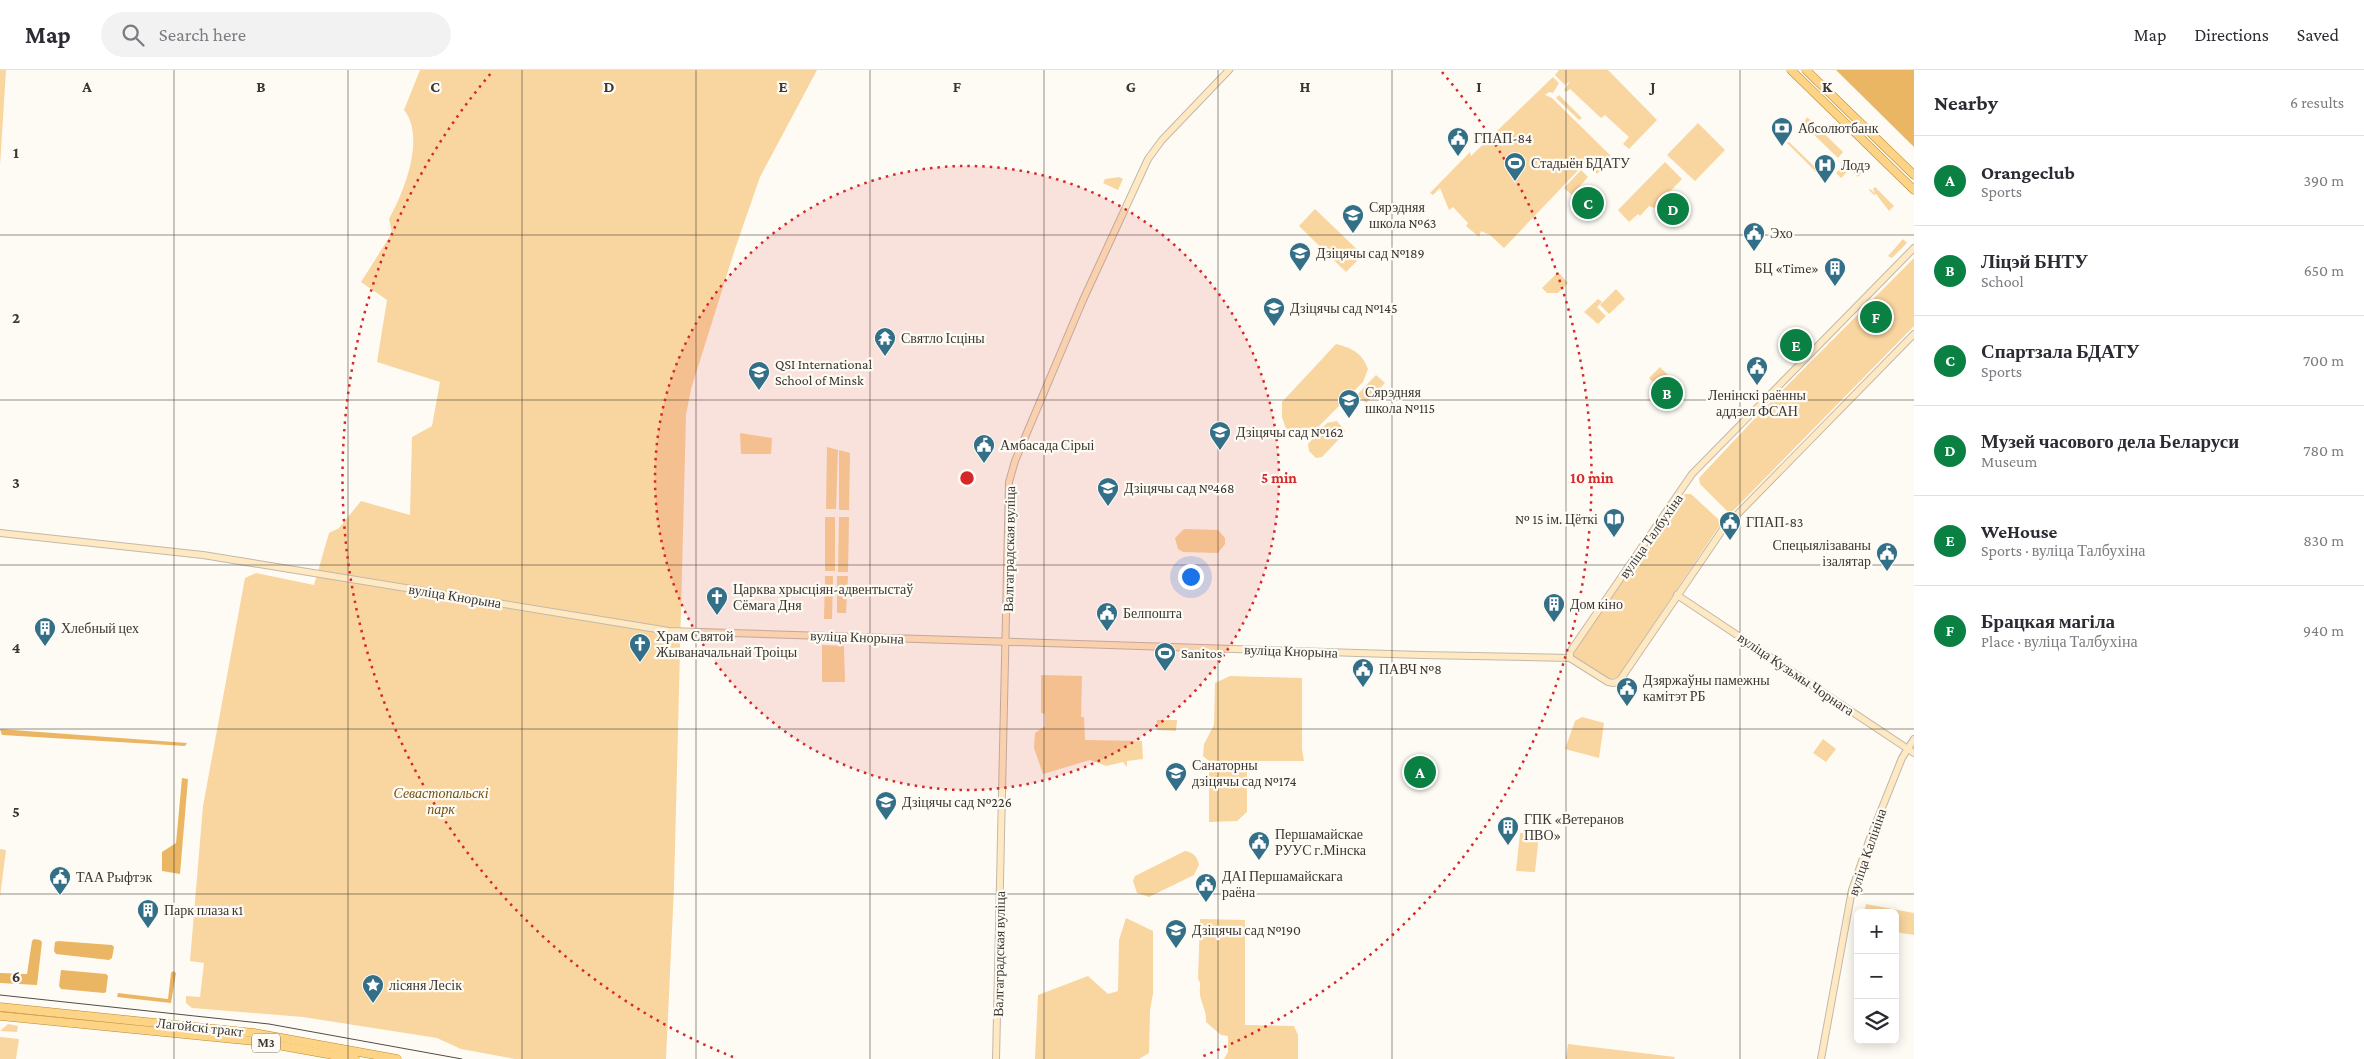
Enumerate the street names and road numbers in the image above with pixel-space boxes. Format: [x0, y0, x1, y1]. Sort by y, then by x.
street label: Валгаградская вуліца [1000, 485, 1018, 612]
street label: вуліца Талбухіна [1616, 490, 1687, 581]
street label: вуліца Кнорына [407, 581, 503, 611]
street label: вуліца Кнорына [810, 627, 905, 647]
street label: вуліца Кузьмы Чорнага [1735, 629, 1858, 719]
street label: вуліца Кнорына [1244, 641, 1339, 661]
street label: вуліца Калініна [1845, 806, 1890, 898]
street label: Валгаградская вуліца [990, 890, 1008, 1017]
street label: Лагойскі тракт [156, 1014, 244, 1040]
road number: М3 [252, 1034, 280, 1052]

